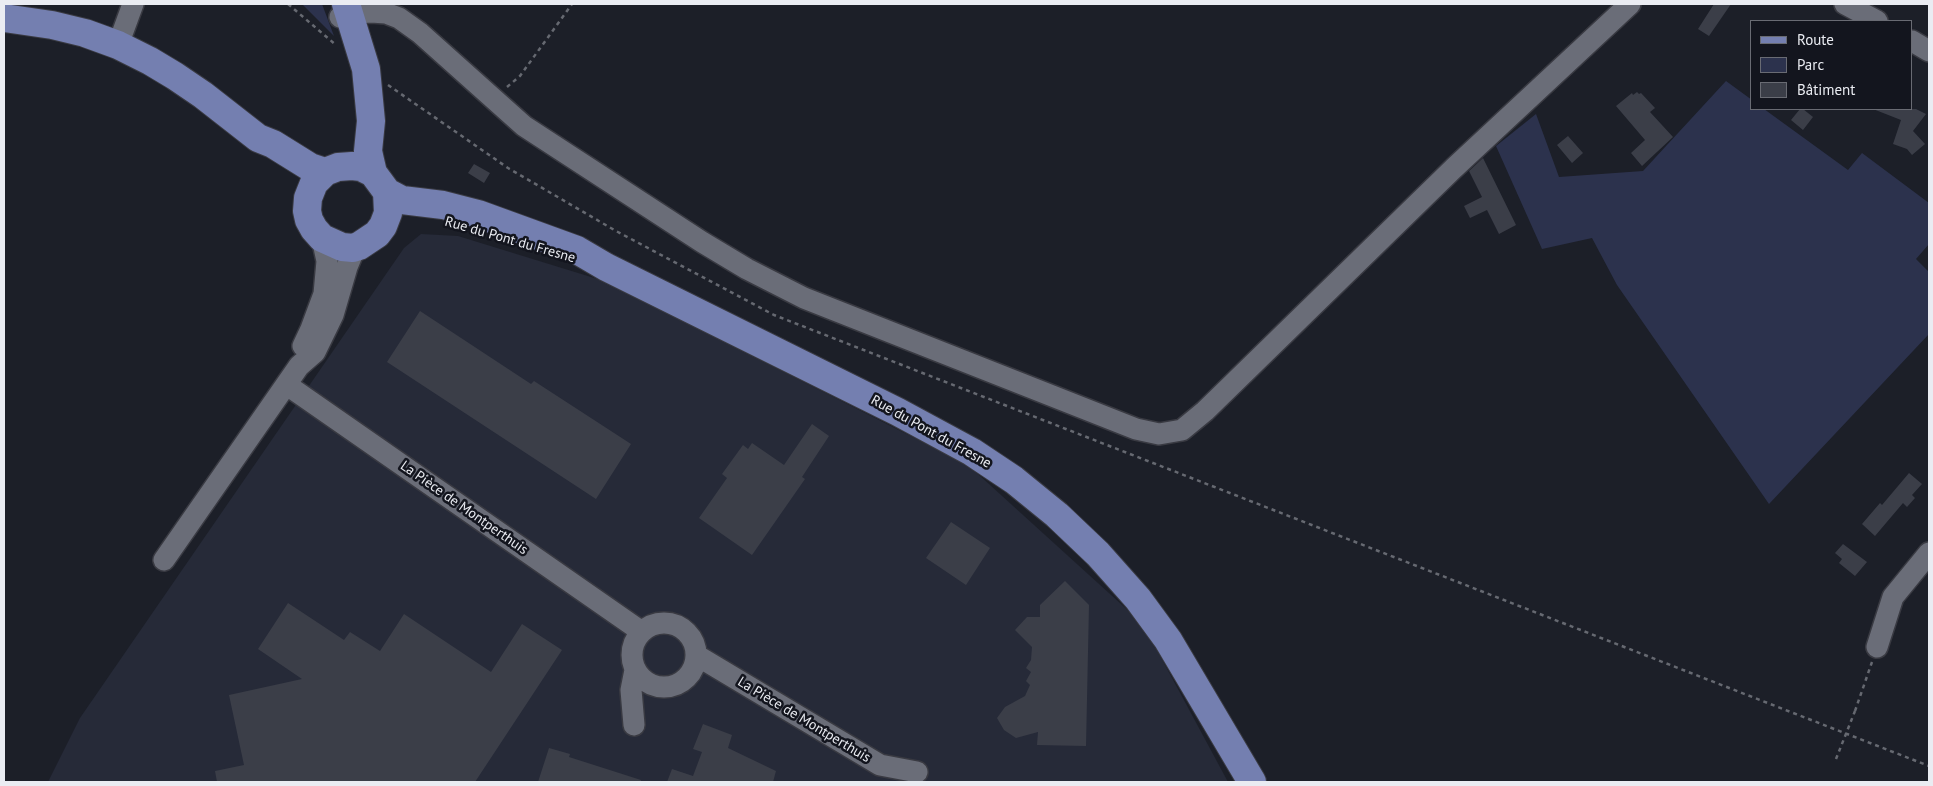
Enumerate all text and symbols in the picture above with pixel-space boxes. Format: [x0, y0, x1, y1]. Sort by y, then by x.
legend [1750, 20, 1913, 110]
text: Route [1797, 30, 1834, 49]
text: Parc [1797, 55, 1824, 74]
text: Bâtiment [1797, 80, 1855, 99]
street label: Rue du Pont du Fresne [443, 213, 577, 267]
street label: Rue du Pont du Fresne [868, 392, 994, 472]
street label: La Pièce de Montperthuis [397, 458, 531, 558]
street label: La Pièce de Montperthuis [735, 674, 873, 766]

